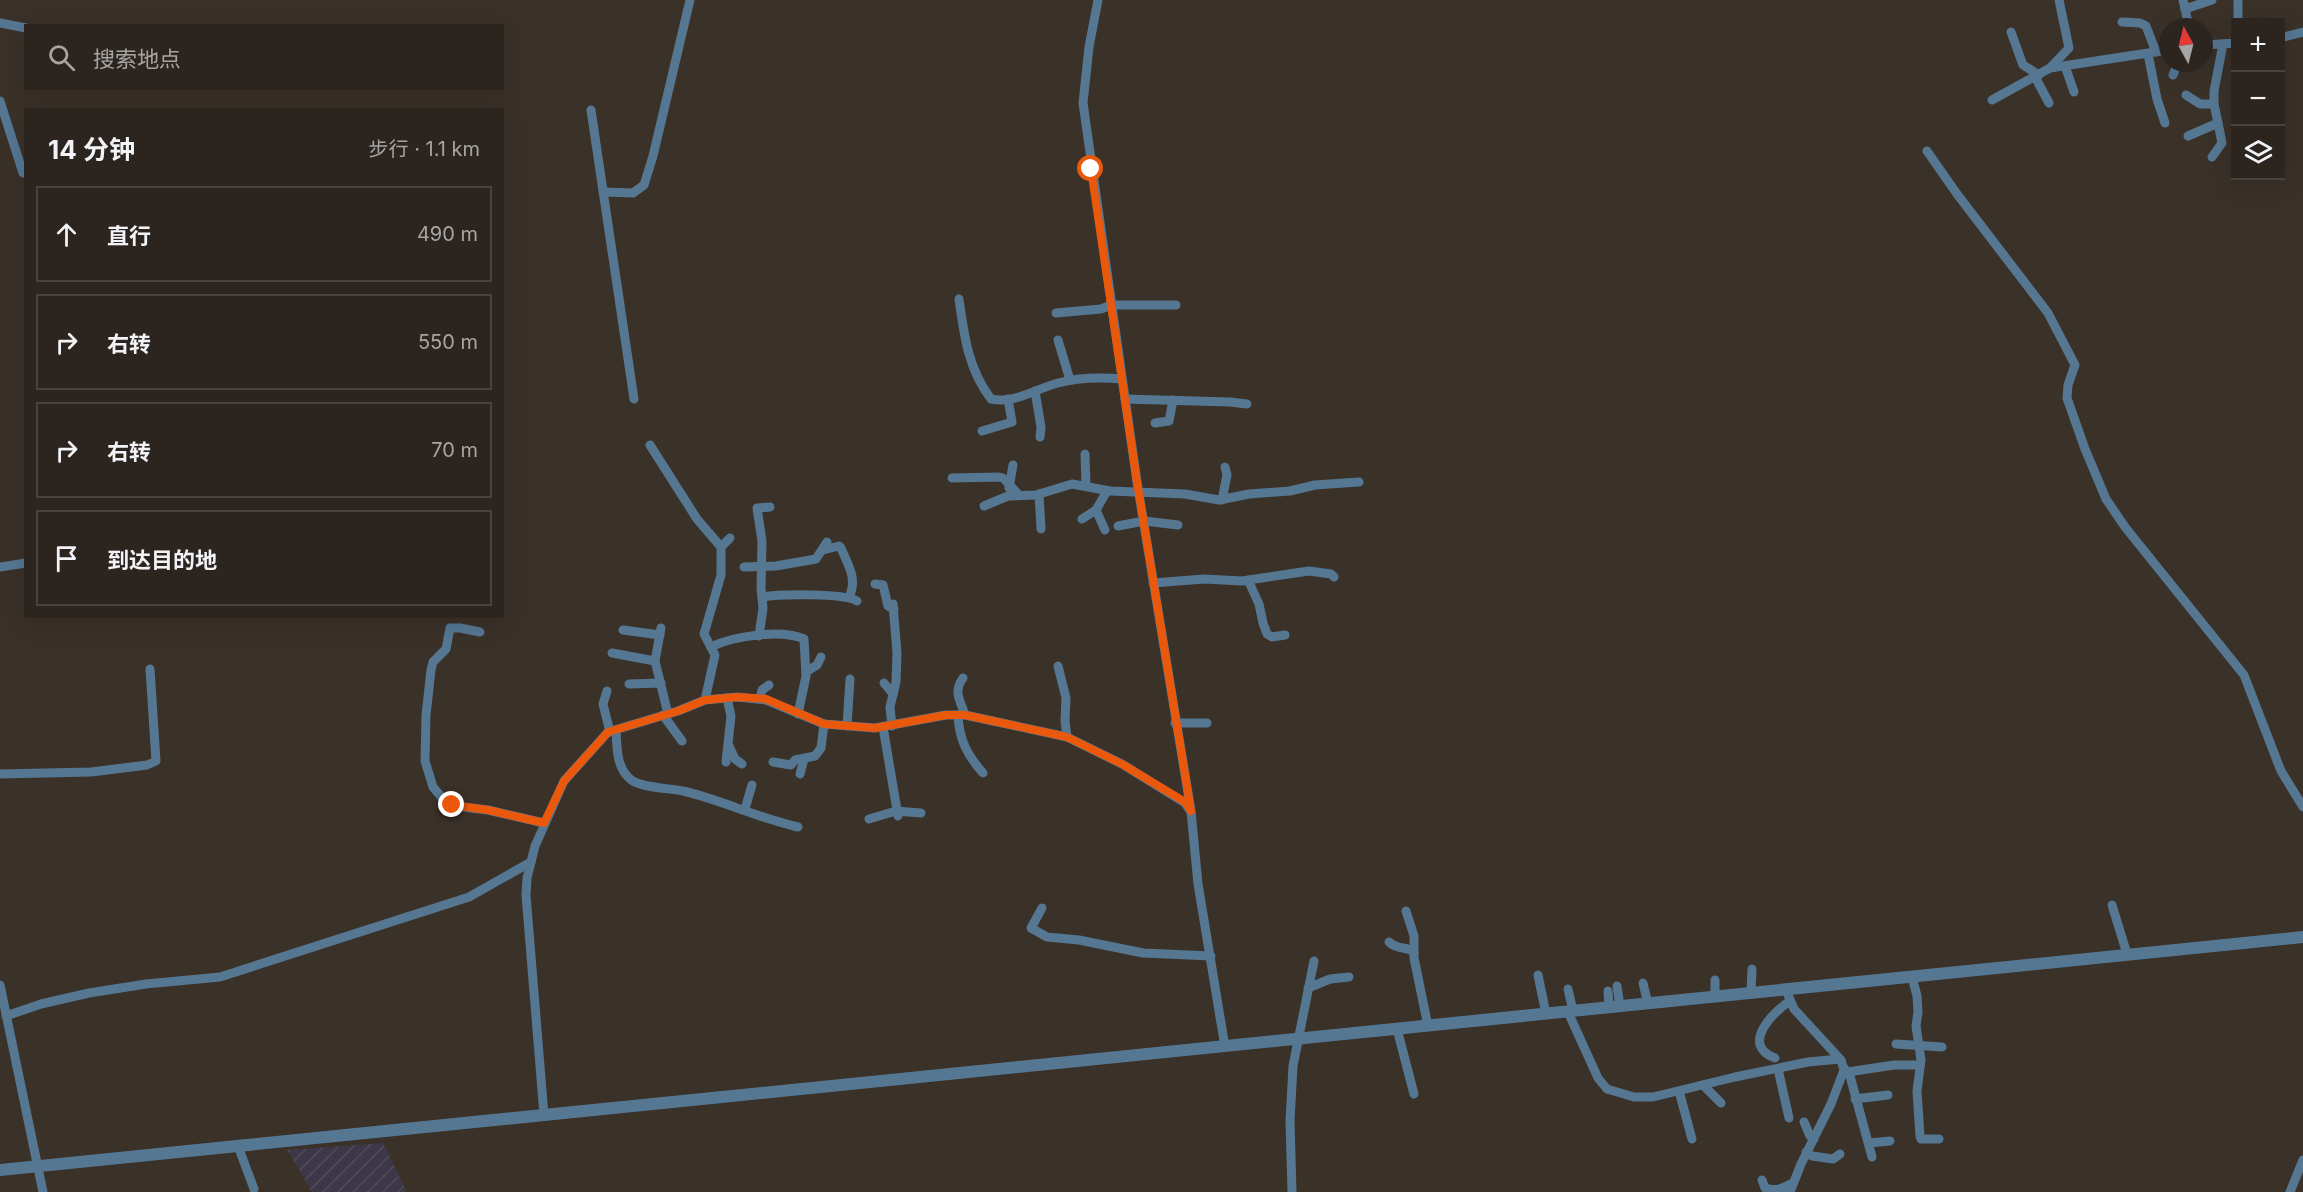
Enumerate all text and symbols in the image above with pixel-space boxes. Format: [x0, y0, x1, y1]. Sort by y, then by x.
north arrow [2159, 18, 2213, 72]
map controls [2231, 18, 2285, 180]
button: + [2231, 18, 2285, 72]
search box [24, 24, 504, 90]
icon: search [45, 41, 78, 74]
text: 搜索地点 [93, 46, 181, 72]
button: − [2231, 72, 2285, 126]
button: layers [2231, 126, 2285, 180]
text: 14 分钟 [48, 134, 135, 165]
text: 步行 · 1.1 km [369, 137, 480, 161]
route start [1077, 155, 1103, 181]
icon: ahead [50, 218, 83, 251]
text: 490 m [417, 222, 478, 246]
text: 直行 [107, 223, 151, 249]
icon: right [50, 326, 83, 359]
text: 550 m [418, 330, 478, 354]
text: 右转 [107, 331, 151, 357]
icon: right [50, 434, 83, 467]
text: 70 m [431, 438, 478, 462]
text: 右转 [107, 439, 151, 465]
icon: arrive [50, 542, 83, 575]
text: 到达目的地 [107, 547, 217, 573]
route end [438, 791, 464, 817]

